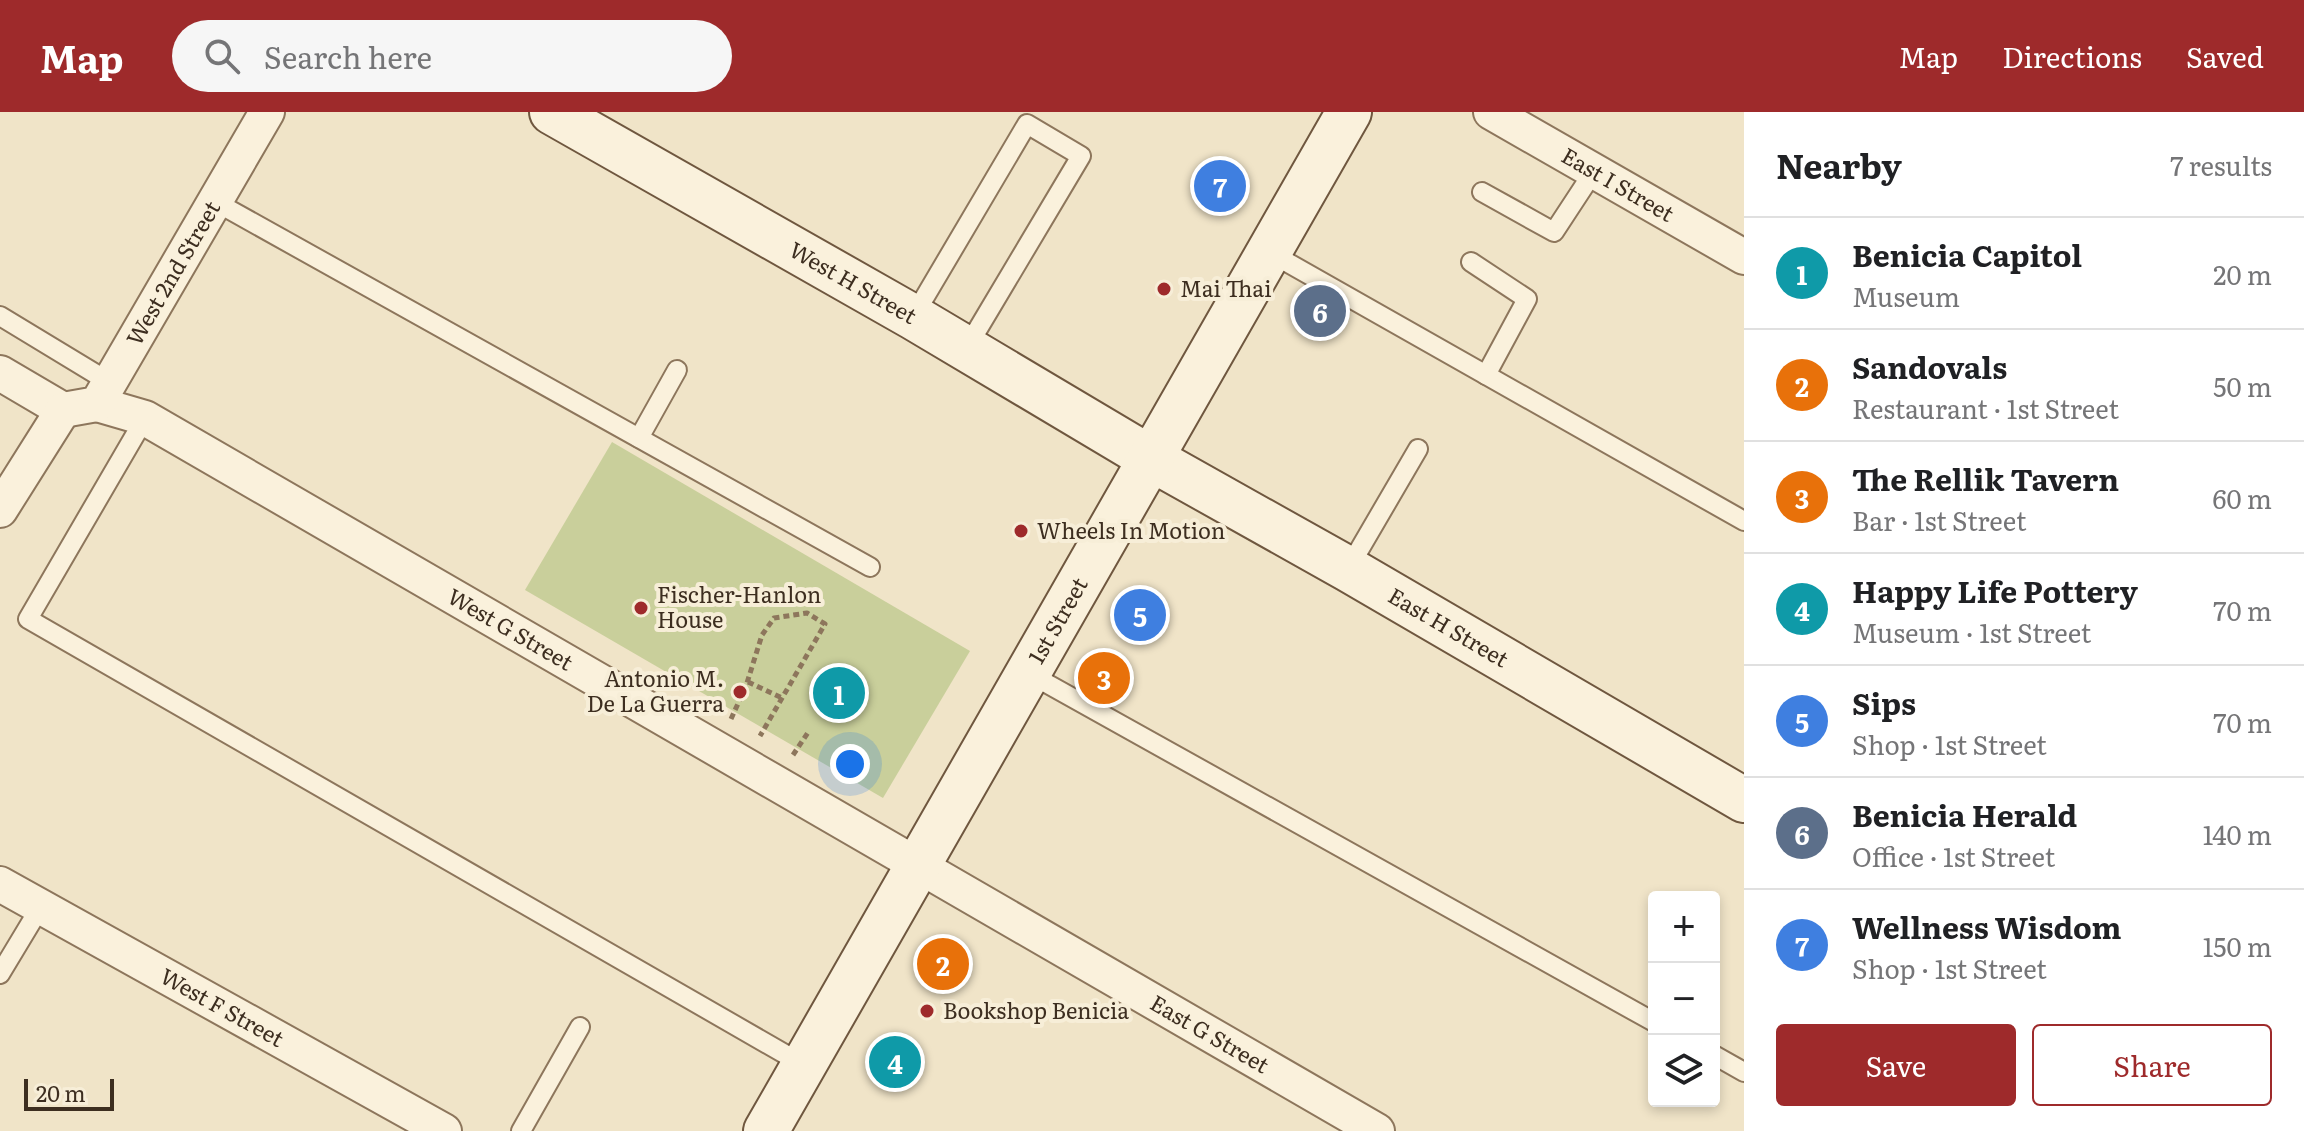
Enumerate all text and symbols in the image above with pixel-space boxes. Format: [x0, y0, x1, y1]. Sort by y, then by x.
search box [172, 20, 732, 92]
text: Map [40, 28, 124, 85]
icon: search [200, 34, 244, 78]
text: Search here [264, 34, 432, 78]
text: Map [1899, 35, 1958, 77]
text: Directions [2002, 35, 2142, 77]
text: Saved [2186, 35, 2264, 77]
street label: East I Street [1556, 138, 1681, 229]
text: Nearby [1776, 139, 1902, 189]
text: 7 results [2170, 145, 2272, 184]
pin: 7 [1194, 156, 1246, 216]
street label: West 2nd Street [117, 194, 227, 351]
street label: West H Street [784, 232, 924, 331]
text: Benicia Capitol [1852, 232, 2082, 276]
text: 1 [1797, 254, 1807, 293]
text: 20 m [2213, 254, 2272, 293]
place label: Mai Thai [1180, 271, 1272, 304]
text: Museum [1852, 276, 1960, 315]
marker: Mai Thai [1155, 280, 1173, 298]
pin: 6 [1294, 281, 1346, 341]
text: Sandovals [1852, 344, 2007, 388]
text: 2 [1795, 366, 1809, 405]
text: 50 m [2213, 366, 2272, 405]
text: Restaurant · 1st Street [1852, 388, 2119, 427]
text: The Rellik Tavern [1852, 456, 2119, 500]
text: 3 [1795, 478, 1809, 517]
text: 60 m [2213, 478, 2272, 517]
text: Bar · 1st Street [1852, 500, 2026, 539]
place label: Wheels In Motion [1037, 513, 1225, 546]
marker: Wheels In Motion [1012, 522, 1030, 540]
text: Happy Life Pottery [1852, 568, 2138, 612]
street label: 1st Street [1019, 570, 1095, 669]
place label: Fischer-Hanlon House [657, 577, 821, 635]
street label: East H Street [1383, 578, 1516, 674]
street label: West G Street [442, 579, 580, 677]
pin: 5 [1114, 585, 1166, 645]
text: 4 [1794, 590, 1810, 629]
text: 70 m [2213, 590, 2272, 629]
marker: Fischer-Hanlon House [632, 599, 650, 617]
text: Museum · 1st Street [1852, 612, 2091, 651]
pin: 3 [1078, 648, 1130, 708]
place label: Antonio M. De La Guerra [587, 661, 724, 719]
pin: 1 [813, 663, 865, 723]
text: Sips [1852, 680, 1916, 724]
marker: Antonio M. De La Guerra [731, 683, 749, 701]
text: 5 [1795, 702, 1809, 741]
text: 70 m [2213, 702, 2272, 741]
text: Shop · 1st Street [1852, 724, 2047, 763]
your location [830, 744, 870, 784]
text: Benicia Herald [1852, 792, 2077, 836]
text: 6 [1794, 814, 1810, 853]
text: 140 m [2203, 814, 2272, 853]
text: Office · 1st Street [1852, 836, 2055, 875]
map controls [1648, 891, 1720, 1107]
button: + [1648, 891, 1720, 963]
text: Wellness Wisdom [1852, 904, 2121, 948]
text: 7 [1795, 926, 1809, 965]
text: 150 m [2203, 926, 2272, 965]
pin: 2 [917, 934, 969, 994]
text: Shop · 1st Street [1852, 948, 2047, 987]
street label: West F Street [155, 958, 291, 1054]
button: − [1648, 963, 1720, 1035]
street label: East G Street [1145, 985, 1276, 1080]
place label: Bookshop Benicia [943, 993, 1129, 1026]
marker: Bookshop Benicia [918, 1002, 936, 1020]
button: Save [1776, 1024, 2016, 1106]
button: Share [2032, 1024, 2272, 1106]
pin: 4 [869, 1032, 921, 1092]
button: layers [1648, 1035, 1720, 1107]
scale bar [24, 1075, 114, 1111]
text: 20 m [36, 1076, 86, 1109]

